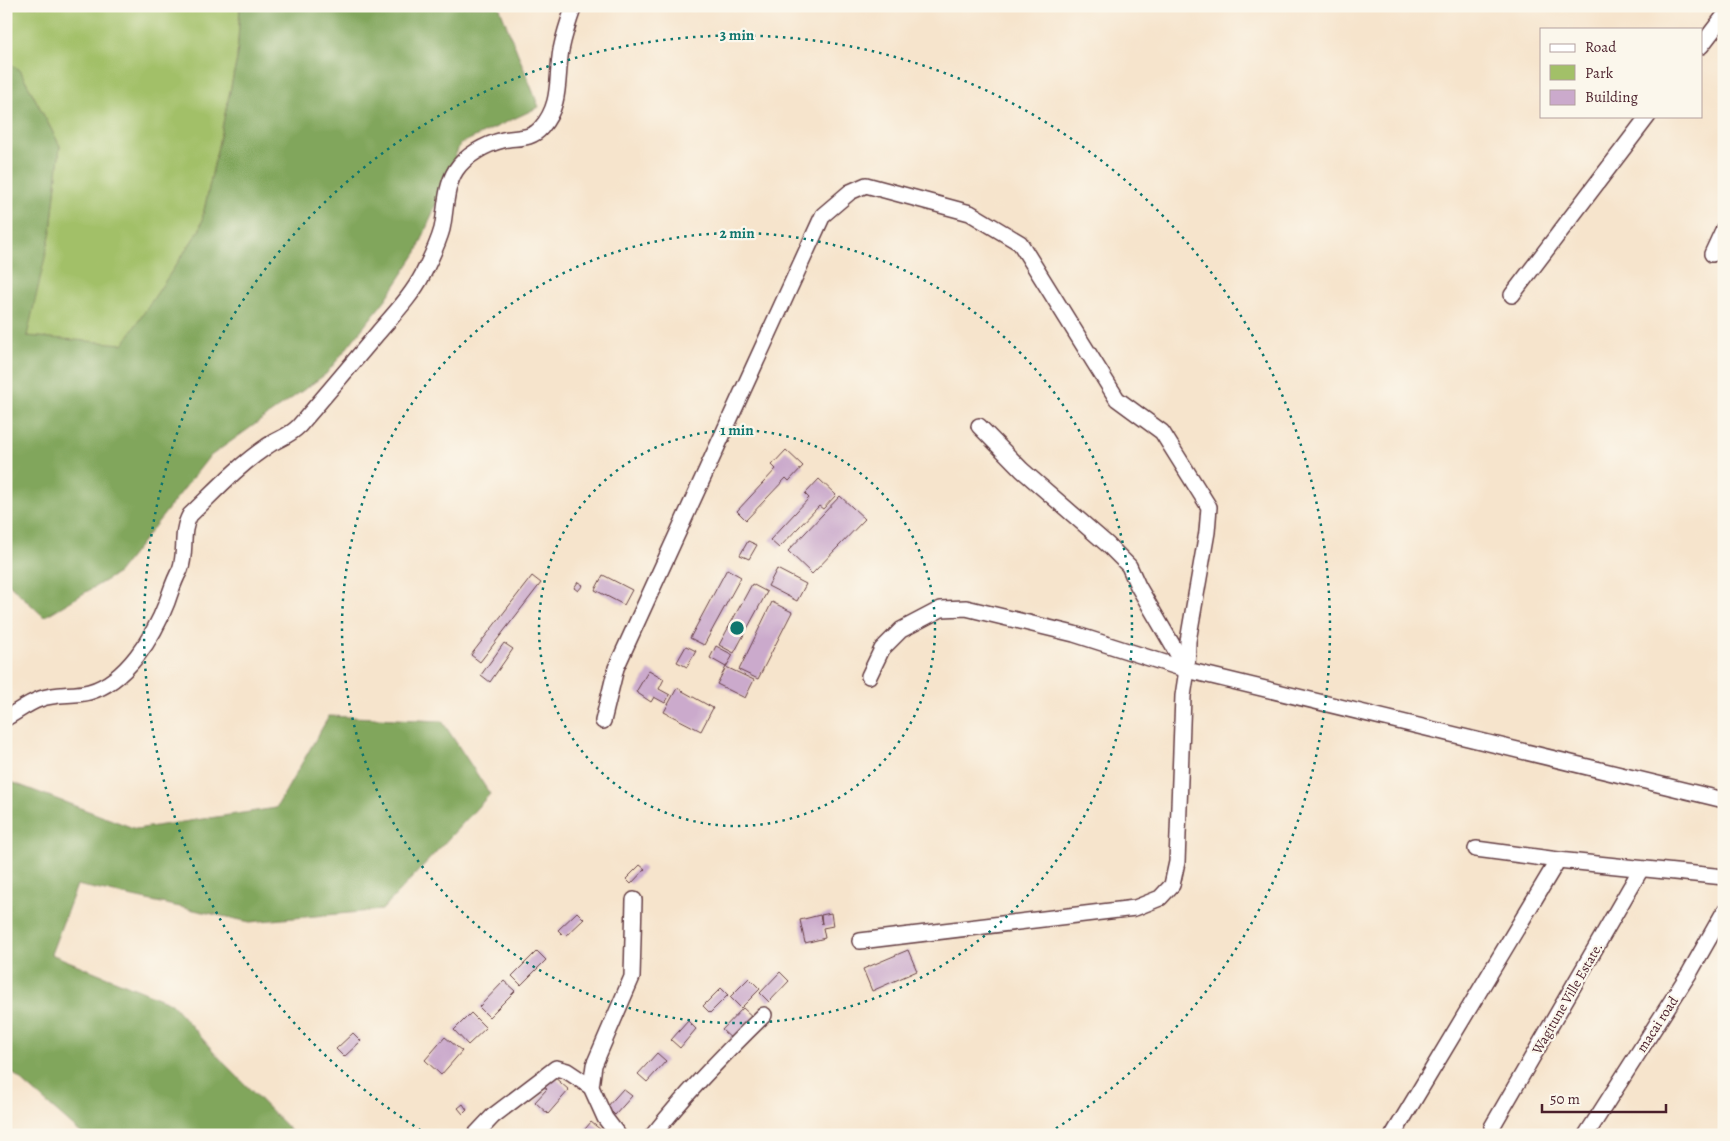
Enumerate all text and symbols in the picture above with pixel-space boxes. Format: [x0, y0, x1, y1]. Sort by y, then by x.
text: 3 min [720, 25, 755, 45]
legend [1540, 28, 1702, 118]
text: Road [1585, 37, 1617, 57]
text: Park [1585, 63, 1614, 83]
text: Building [1585, 87, 1638, 107]
text: 2 min [719, 223, 755, 243]
text: 1 min [720, 420, 754, 440]
centre of rings [728, 619, 746, 637]
street label: Wagitune Ville Estate. [1527, 939, 1607, 1058]
street label: macai road [1632, 992, 1683, 1056]
scale bar [1542, 1081, 1666, 1113]
text: 50 m [1550, 1089, 1580, 1109]

